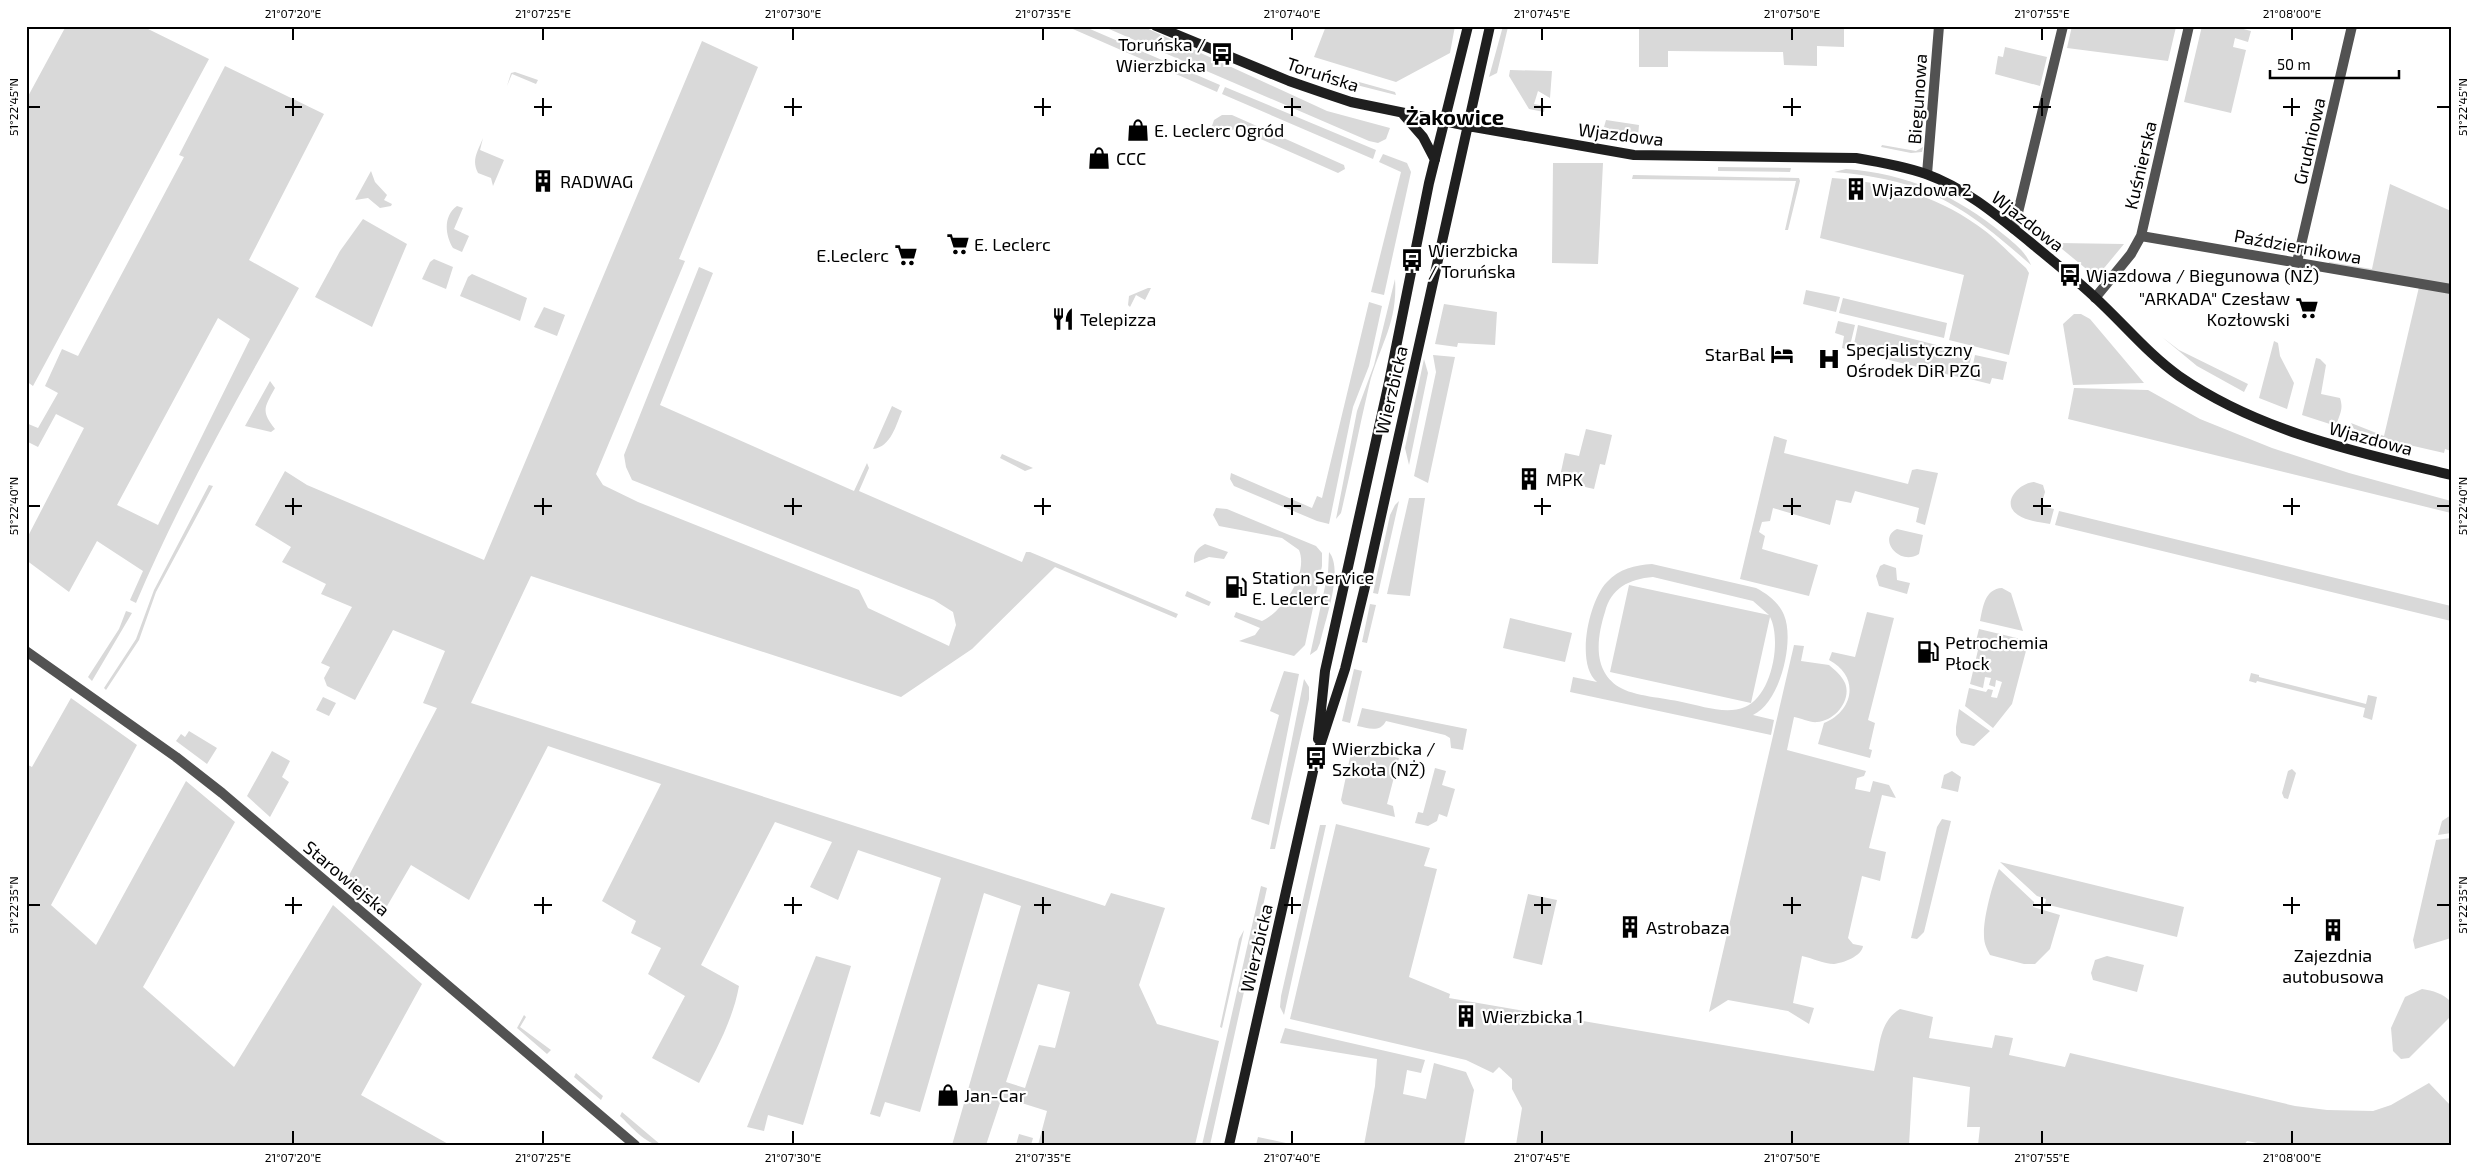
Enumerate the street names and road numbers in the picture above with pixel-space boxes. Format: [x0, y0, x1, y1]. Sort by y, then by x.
street label: Toruńska [1284, 52, 1362, 96]
street label: Biegunowa [1903, 53, 1931, 145]
street label: Grudniowa [2288, 95, 2330, 187]
street label: Wjazdowa [1577, 118, 1665, 150]
street label: Kuśnierska [2119, 119, 2161, 211]
street label: Wjazdowa [1987, 186, 2069, 256]
street label: Październikowa [2233, 224, 2363, 268]
street label: Wierzbicka [1370, 344, 1412, 436]
street label: Wjazdowa [2327, 416, 2415, 460]
street label: Starowiejska [300, 836, 394, 920]
street label: Wierzbicka [1235, 902, 1277, 994]

